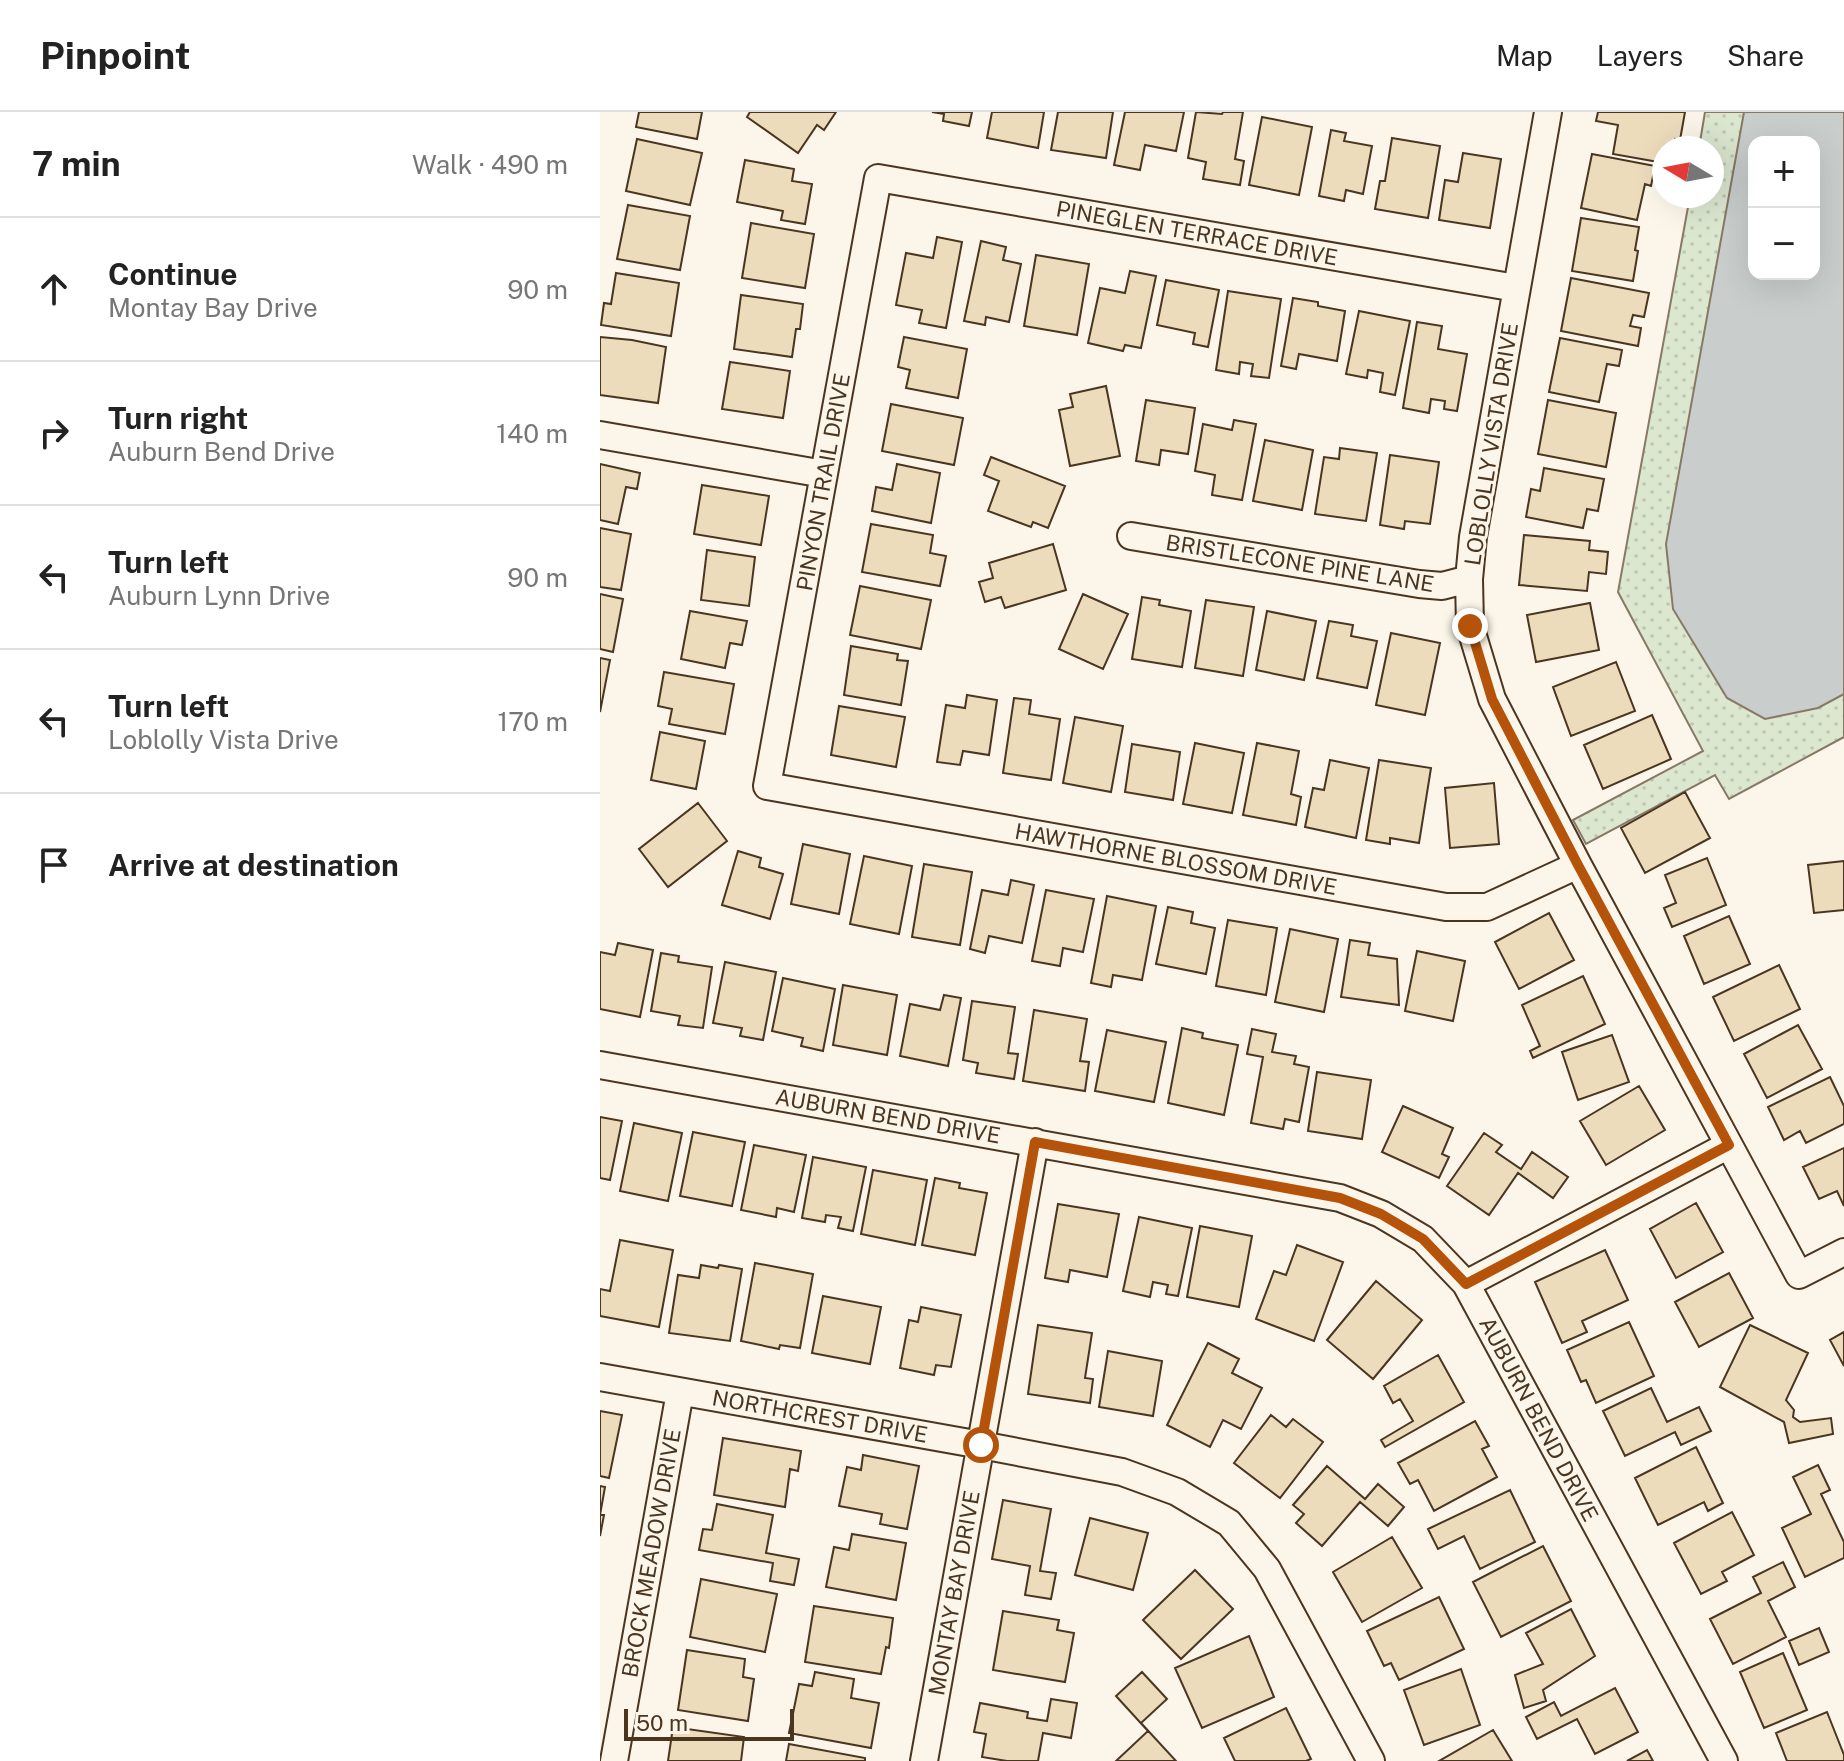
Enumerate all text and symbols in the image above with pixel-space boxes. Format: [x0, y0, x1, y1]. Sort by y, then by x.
text: Pinpoint [40, 33, 190, 78]
text: Map [1496, 39, 1553, 72]
text: Layers [1597, 39, 1683, 72]
text: Share [1727, 39, 1804, 72]
north arrow [1652, 136, 1724, 208]
map controls [1748, 136, 1820, 280]
button: + [1748, 136, 1820, 208]
text: 7 min [32, 144, 121, 184]
text: Walk · 490 m [412, 149, 568, 180]
street label: PINEGLEN TERRACE DRIVE [1054, 195, 1340, 271]
button: − [1748, 208, 1820, 280]
text: Continue [108, 256, 238, 292]
icon: ahead [32, 267, 76, 311]
text: 90 m [507, 274, 568, 305]
text: Montay Bay Drive [108, 292, 318, 323]
street label: LOBLOLLY VISTA DRIVE [1459, 321, 1523, 567]
street label: PINYON TRAIL DRIVE [791, 371, 855, 593]
text: Turn right [108, 400, 248, 436]
icon: right [32, 411, 76, 455]
text: 140 m [496, 418, 568, 449]
text: Auburn Bend Drive [108, 436, 335, 467]
street label: BRISTLECONE PINE LANE [1164, 529, 1436, 597]
text: Turn left [108, 544, 229, 580]
icon: left [32, 555, 76, 599]
text: 90 m [507, 562, 568, 593]
text: Auburn Lynn Drive [108, 580, 330, 611]
route end [1452, 608, 1488, 644]
text: Turn left [108, 688, 229, 724]
icon: left [32, 699, 76, 743]
text: 170 m [498, 706, 568, 737]
text: Loblolly Vista Drive [108, 724, 339, 755]
street label: HAWTHORNE BLOSSOM DRIVE [1013, 818, 1339, 900]
icon: arrive [32, 843, 76, 887]
text: Arrive at destination [108, 847, 399, 883]
street label: AUBURN BEND DRIVE [774, 1083, 1002, 1149]
street label: AUBURN BEND DRIVE [1474, 1312, 1604, 1526]
street label: NORTHCREST DRIVE [710, 1384, 930, 1448]
street label: BROCK MEADOW DRIVE [616, 1427, 686, 1679]
route start [963, 1427, 999, 1463]
street label: MONTAY BAY DRIVE [923, 1489, 985, 1697]
scale bar [624, 1705, 794, 1741]
text: 50 m [636, 1710, 688, 1736]

